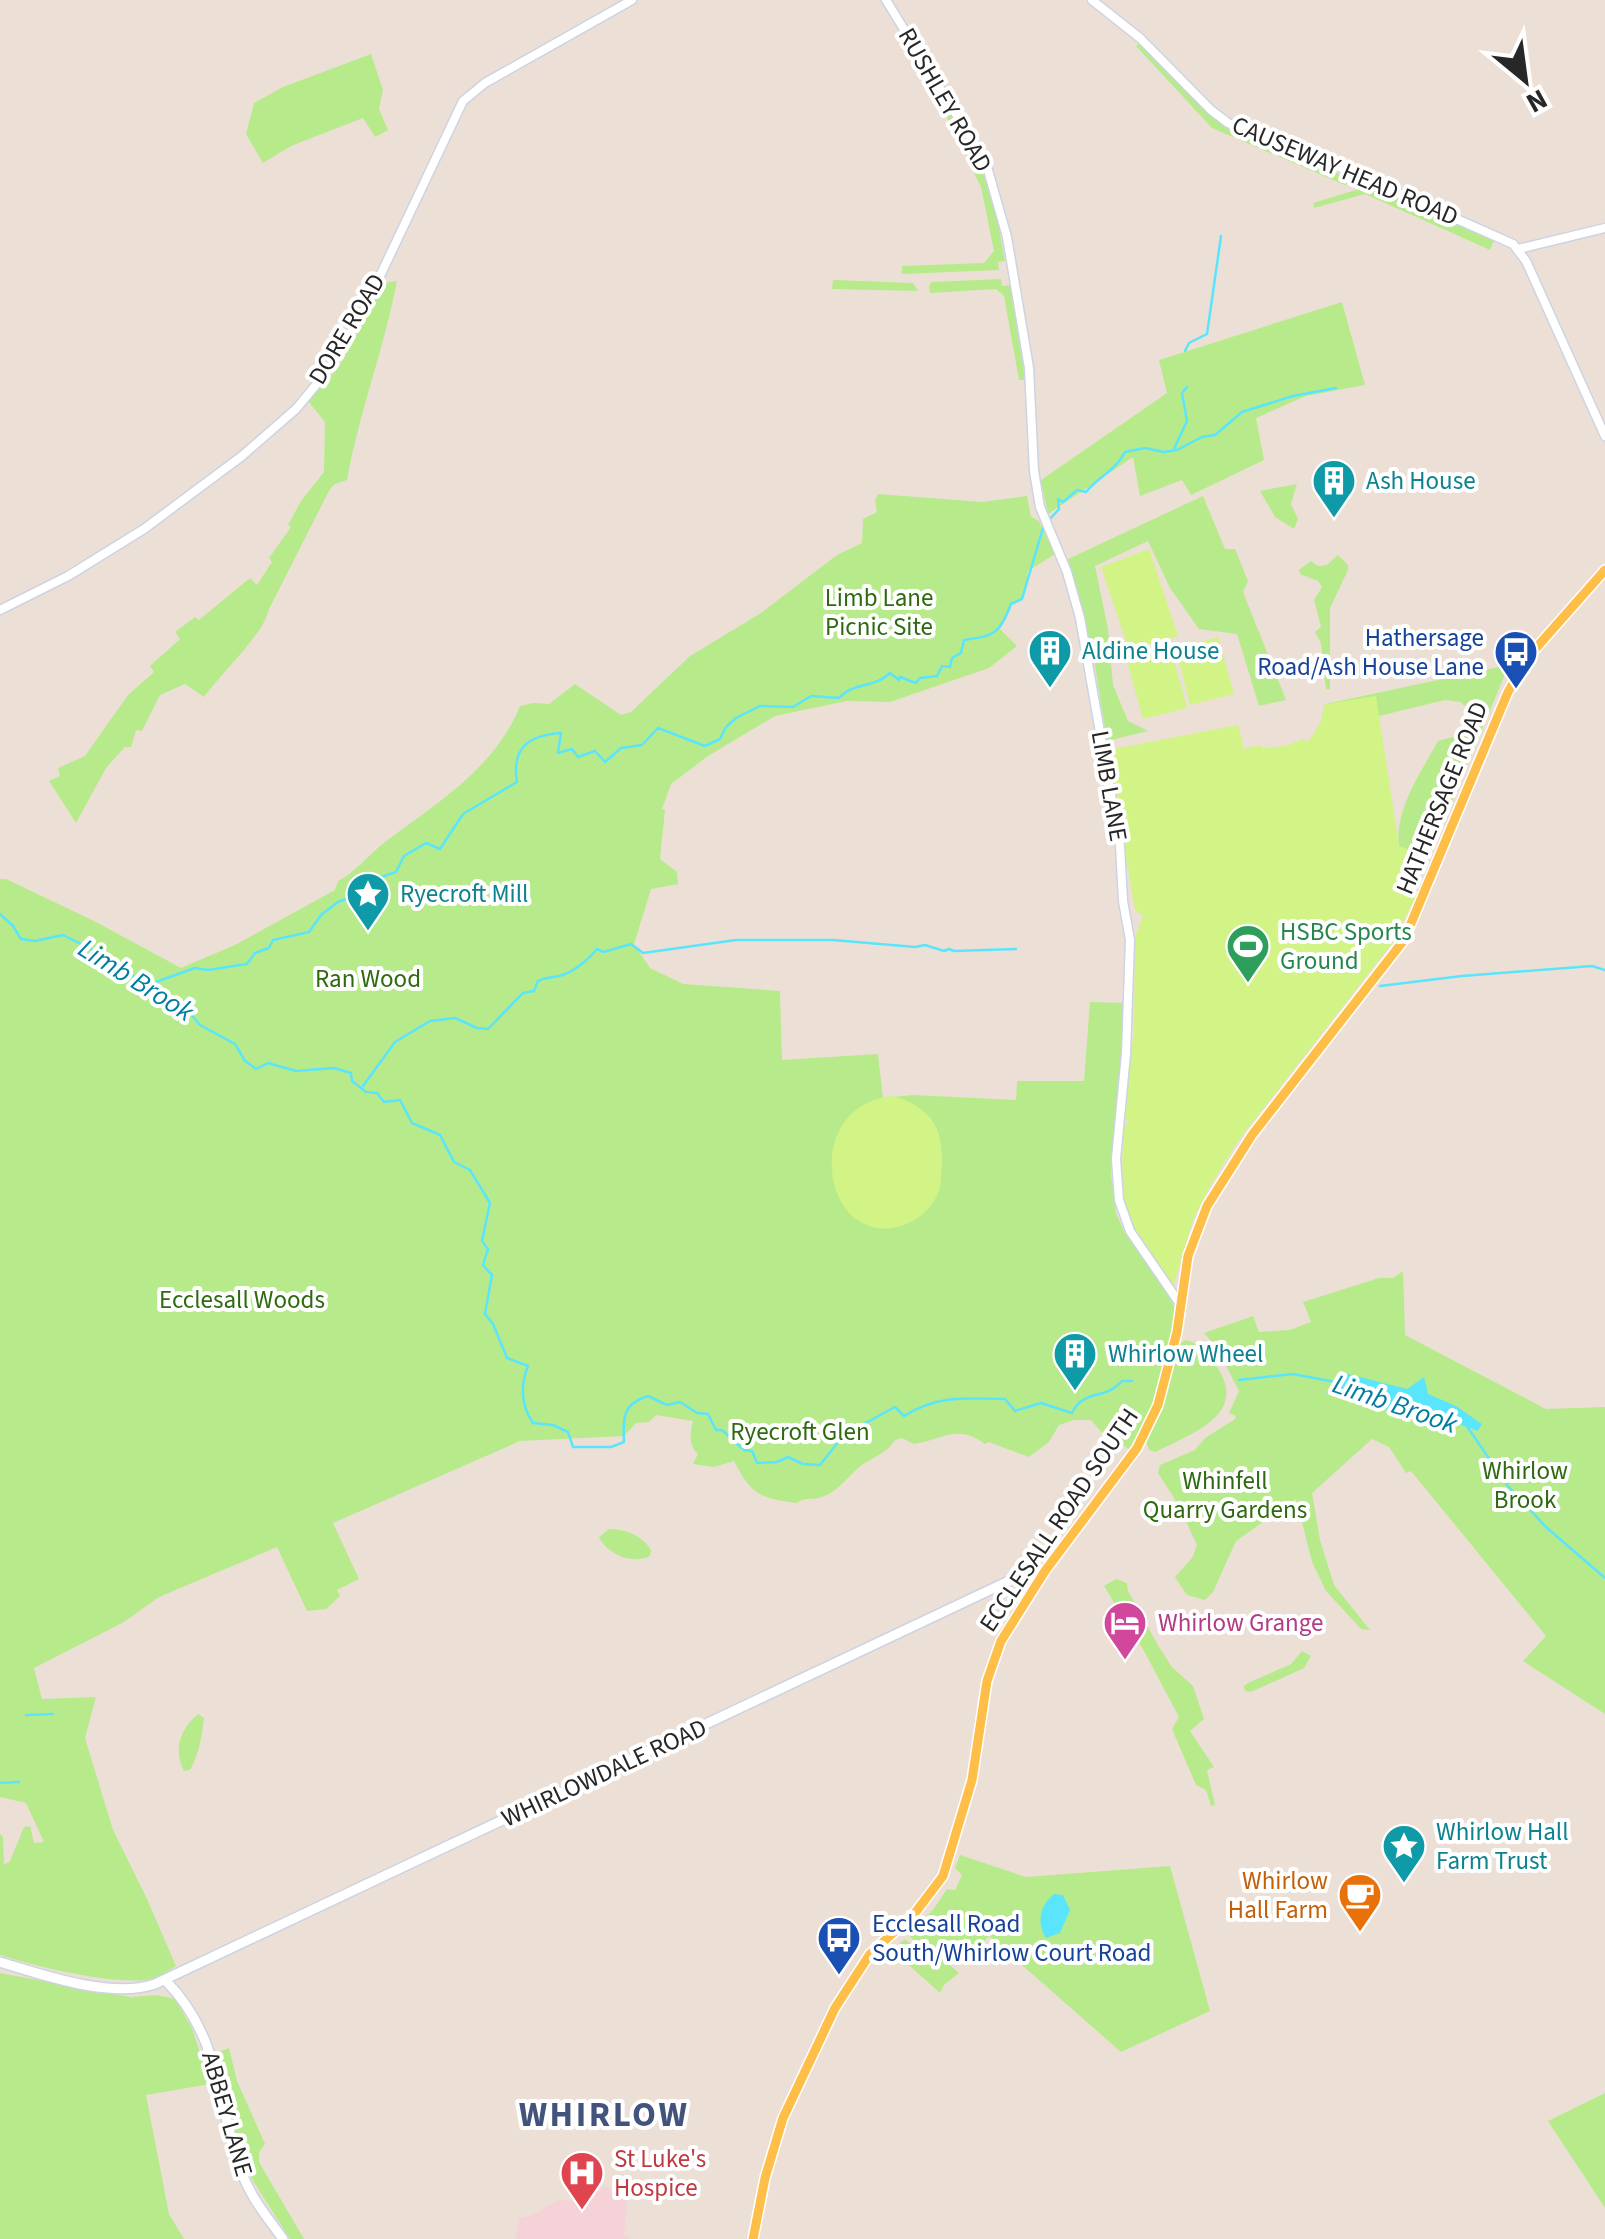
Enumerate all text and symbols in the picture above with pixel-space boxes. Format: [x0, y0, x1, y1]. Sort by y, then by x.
street label: RUSHLEY ROAD [889, 21, 1001, 179]
north arrow [1475, 30, 1575, 130]
text: N [1519, 79, 1554, 123]
street label: CAUSEWAY HEAD ROAD [1226, 107, 1464, 235]
street label: DORE ROAD [300, 267, 394, 391]
building icon: Ash House [1311, 458, 1357, 519]
place label: Ash House [1366, 463, 1476, 499]
park label: Limb Lane Picnic Site [825, 580, 933, 645]
place label: Hathersage Road/Ash House Lane [1257, 620, 1484, 685]
building icon: Aldine House [1027, 628, 1073, 689]
bus stop icon: Hathersage Road/Ash House Lane [1493, 629, 1539, 690]
place label: Aldine House [1082, 633, 1219, 669]
street label: HATHERSAGE ROAD [1387, 696, 1497, 900]
street label: LIMB LANE [1082, 728, 1136, 844]
place icon: Ryecroft Mill [345, 871, 391, 932]
place label: Ryecroft Mill [400, 876, 528, 912]
place label: HSBC Sports Ground [1280, 914, 1412, 979]
sports icon: HSBC Sports Ground [1225, 923, 1271, 984]
water label: Limb Brook [70, 929, 202, 1032]
park label: Ran Wood [315, 961, 421, 997]
park label: Ecclesall Woods [159, 1282, 325, 1318]
building icon: Whirlow Wheel [1052, 1331, 1098, 1392]
place label: Whirlow Wheel [1108, 1336, 1263, 1372]
water label: Limb Brook [1327, 1364, 1464, 1444]
street label: ECCLESALL ROAD SOUTH [971, 1401, 1147, 1639]
park label: Ryecroft Glen [730, 1414, 870, 1450]
park label: Whirlow Brook [1482, 1453, 1568, 1518]
park label: Whinfell Quarry Gardens [1143, 1463, 1307, 1528]
hotel icon: Whirlow Grange [1102, 1600, 1148, 1661]
place label: Whirlow Grange [1158, 1605, 1323, 1641]
street label: WHIRLOWDALE ROAD [495, 1710, 713, 1836]
place label: Whirlow Hall Farm Trust [1436, 1814, 1569, 1879]
place icon: Whirlow Hall Farm Trust [1381, 1823, 1427, 1884]
place label: Whirlow Hall Farm [1228, 1863, 1328, 1928]
cafe icon: Whirlow Hall Farm [1337, 1872, 1383, 1933]
place label: Ecclesall Road South/Whirlow Court Road [872, 1906, 1151, 1971]
bus stop icon: Ecclesall Road South/Whirlow Court Road [816, 1915, 862, 1976]
street label: ABBEY LANE [192, 2047, 262, 2181]
district label: WHIRLOW [519, 2090, 689, 2140]
place label: St Luke's Hospice [614, 2141, 706, 2206]
hospital icon: St Luke's Hospice [559, 2150, 605, 2211]

